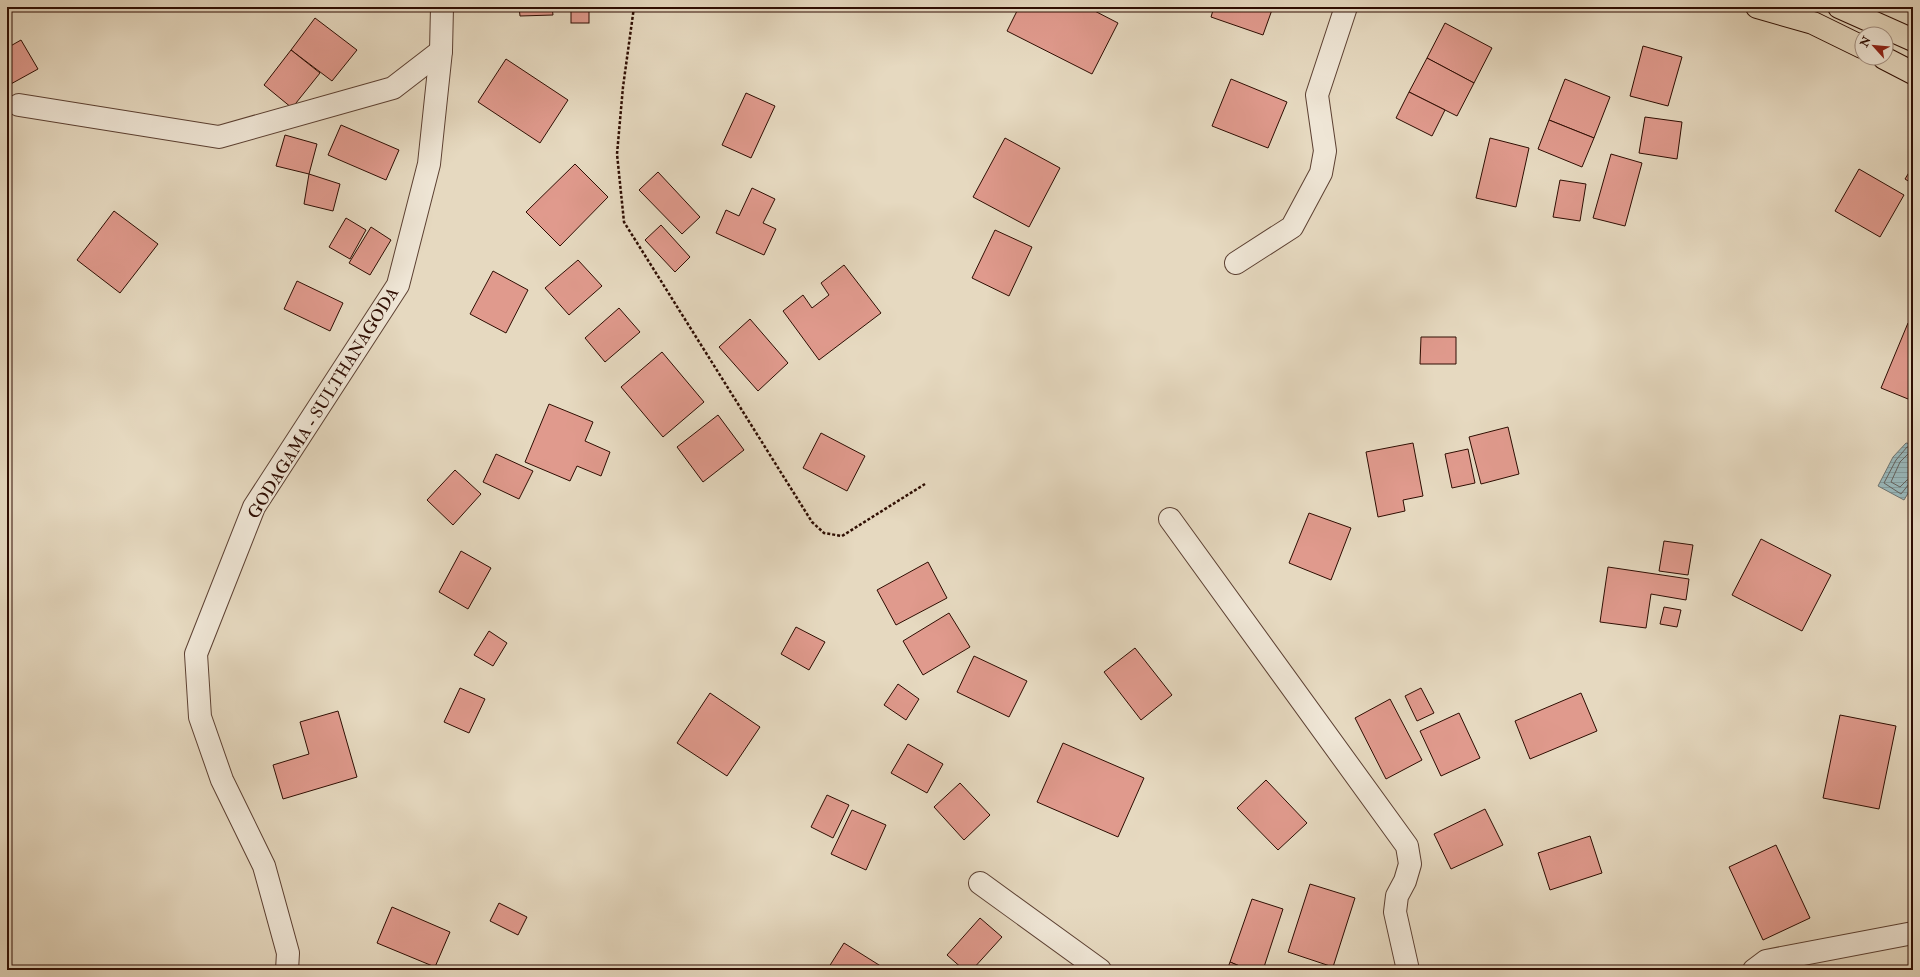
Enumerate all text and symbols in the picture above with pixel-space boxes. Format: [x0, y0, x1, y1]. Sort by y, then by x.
north arrow [1854, 26, 1894, 66]
text: N [1857, 33, 1874, 50]
street label: GODAGAMA - SULTHANAGODA [243, 283, 403, 523]

